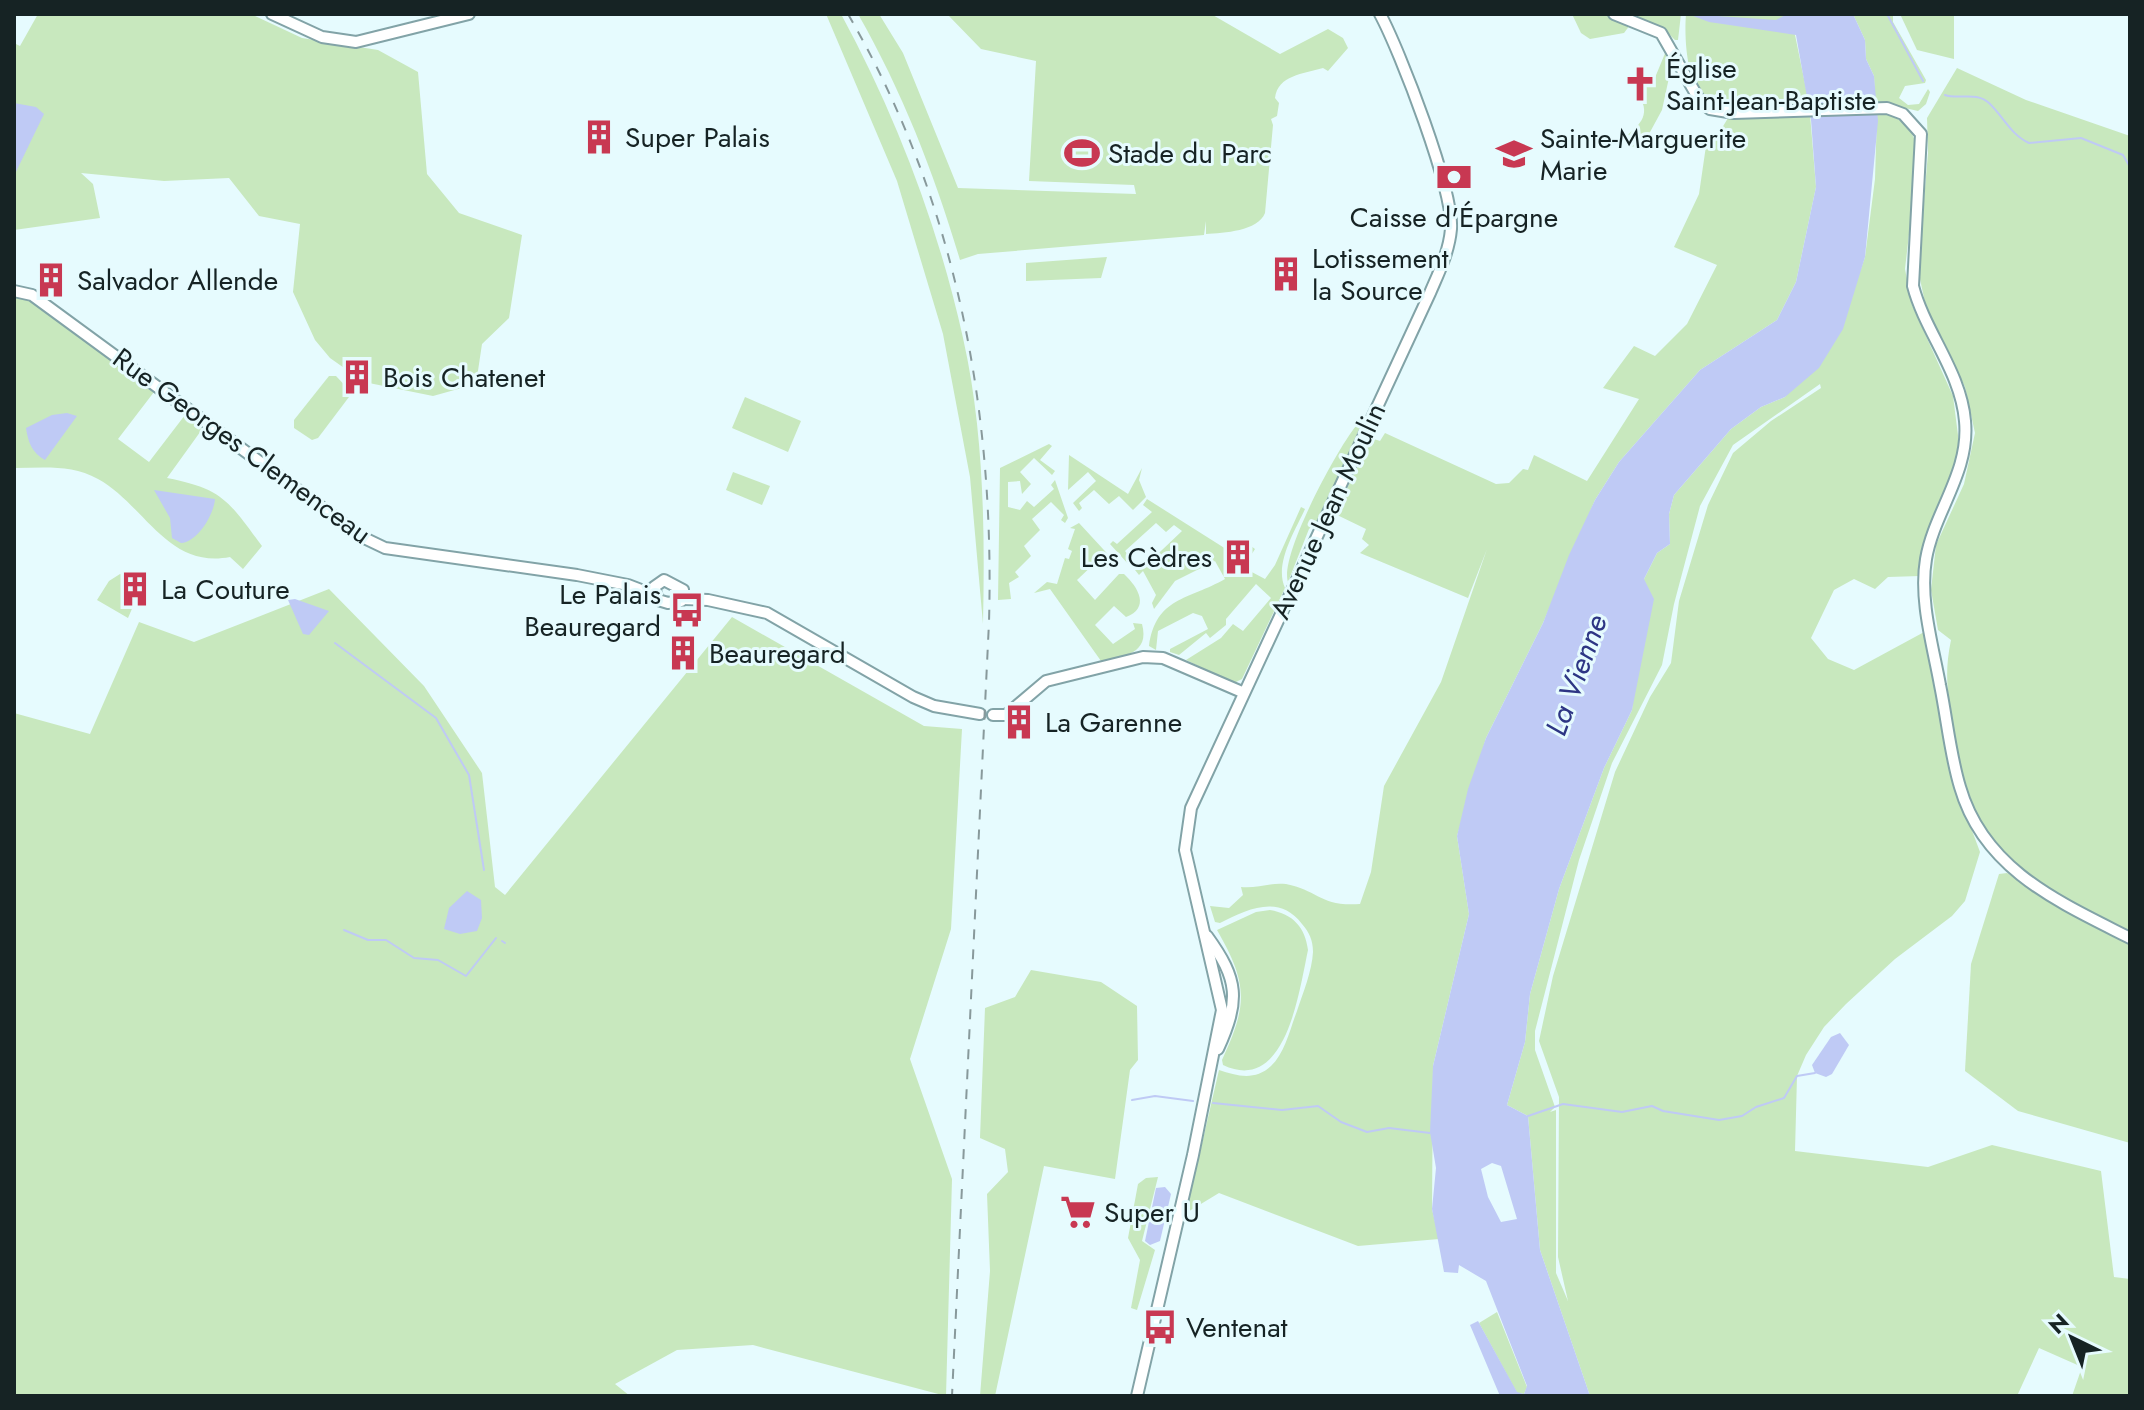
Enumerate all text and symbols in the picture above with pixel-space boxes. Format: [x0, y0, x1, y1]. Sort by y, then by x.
place label: Église Saint-Jean-Baptiste [1666, 48, 1876, 121]
church icon: Église Saint-Jean-Baptiste [1621, 65, 1659, 103]
place label: Super Palais [625, 117, 770, 158]
building icon: Super Palais [580, 118, 618, 156]
place label: Sainte-Marguerite Marie [1540, 118, 1746, 191]
place label: Stade du Parc [1108, 133, 1272, 174]
sports icon: Stade du Parc [1063, 134, 1101, 172]
school or university icon: Sainte-Marguerite Marie [1495, 135, 1533, 173]
bank icon: Caisse d'Épargne [1435, 158, 1473, 196]
place label: Caisse d'Épargne [1350, 197, 1558, 238]
place label: Lotissement la Source [1312, 238, 1449, 311]
building icon: Lotissement la Source [1267, 255, 1305, 293]
place label: Salvador Allende [77, 260, 278, 301]
building icon: Salvador Allende [32, 261, 70, 299]
street label: Rue Georges Clemenceau [104, 338, 380, 554]
place label: Bois Chatenet [383, 357, 545, 398]
building icon: Bois Chatenet [338, 358, 376, 396]
street label: Avenue Jean Moulin [1260, 396, 1396, 626]
place label: Les Cèdres [1081, 537, 1212, 578]
building icon: Les Cèdres [1219, 538, 1257, 576]
place label: La Couture [161, 569, 290, 610]
building icon: La Couture [116, 570, 154, 608]
place label: Le Palais Beauregard [524, 574, 661, 647]
bus stop icon: Le Palais Beauregard [668, 591, 706, 629]
water label: La Vienne [1534, 608, 1618, 742]
place label: Beauregard [709, 633, 846, 674]
building icon: Beauregard [664, 634, 702, 672]
place label: La Garenne [1045, 702, 1182, 743]
building icon: La Garenne [1000, 703, 1038, 741]
place label: Super U [1104, 1192, 1200, 1233]
supermarket icon: Super U [1059, 1193, 1097, 1231]
north arrow [2032, 1298, 2112, 1378]
text: N [2041, 1306, 2076, 1341]
place label: Ventenat [1186, 1307, 1288, 1348]
bus stop icon: Ventenat [1141, 1308, 1179, 1346]

